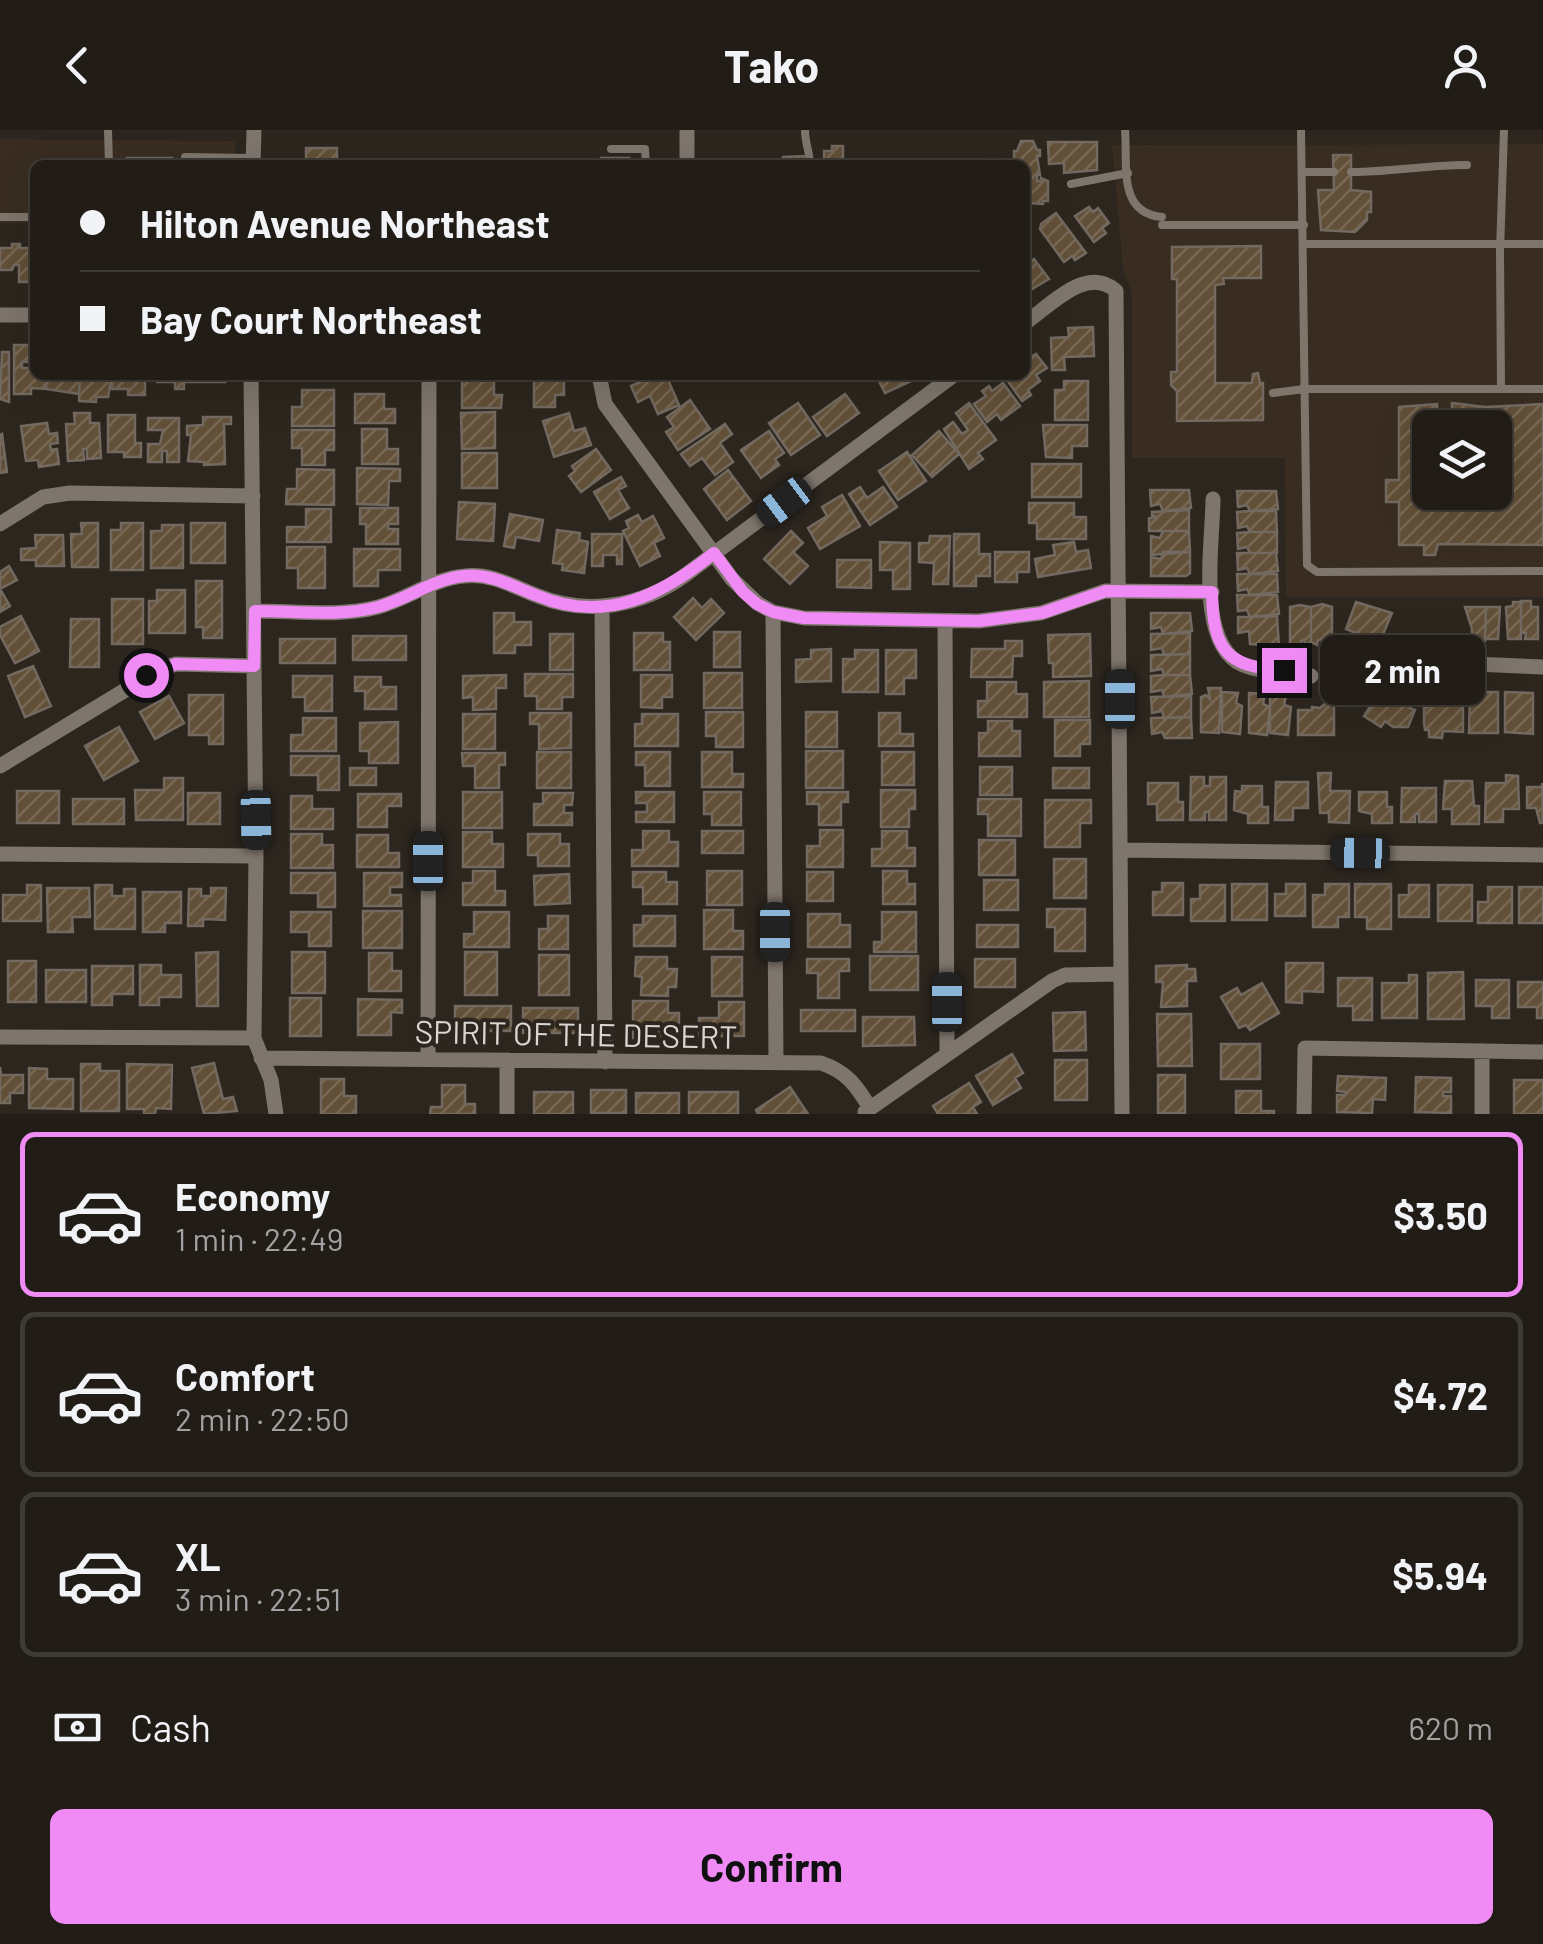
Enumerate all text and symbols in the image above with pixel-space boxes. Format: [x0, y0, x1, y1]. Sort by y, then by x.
icon: back [50, 38, 105, 93]
text: Tako [724, 38, 819, 92]
icon: person [1438, 38, 1493, 93]
text: Hilton Avenue Northeast [140, 200, 550, 246]
text: Bay Court Northeast [140, 296, 482, 342]
map controls [1412, 410, 1512, 510]
button: layers [1412, 410, 1512, 510]
car [751, 472, 817, 532]
callout: 2 min [1319, 635, 1484, 705]
route end [1262, 648, 1307, 693]
text: 2 min [1364, 651, 1441, 689]
route start [124, 653, 169, 698]
car [1105, 669, 1135, 729]
car [240, 790, 272, 850]
car [413, 831, 443, 891]
car [1330, 837, 1390, 869]
car [760, 902, 790, 962]
car [932, 972, 962, 1032]
street label: SPIRIT OF THE DESERT [414, 1011, 738, 1055]
icon: car [55, 1170, 145, 1260]
text: Economy [175, 1173, 330, 1219]
text: $3.50 [1393, 1192, 1488, 1238]
text: 1 min · 22:49 [175, 1219, 343, 1257]
icon: car [55, 1350, 145, 1440]
text: Comfort [175, 1353, 315, 1399]
text: $4.72 [1393, 1372, 1488, 1418]
text: 2 min · 22:50 [175, 1399, 350, 1437]
icon: car [55, 1530, 145, 1620]
text: XL [175, 1533, 221, 1579]
text: $5.94 [1392, 1552, 1488, 1598]
text: 3 min · 22:51 [175, 1579, 341, 1617]
icon: cash [50, 1700, 105, 1755]
text: Cash [130, 1704, 211, 1750]
text: 620 m [1408, 1708, 1493, 1746]
button: Confirm [50, 1809, 1493, 1924]

